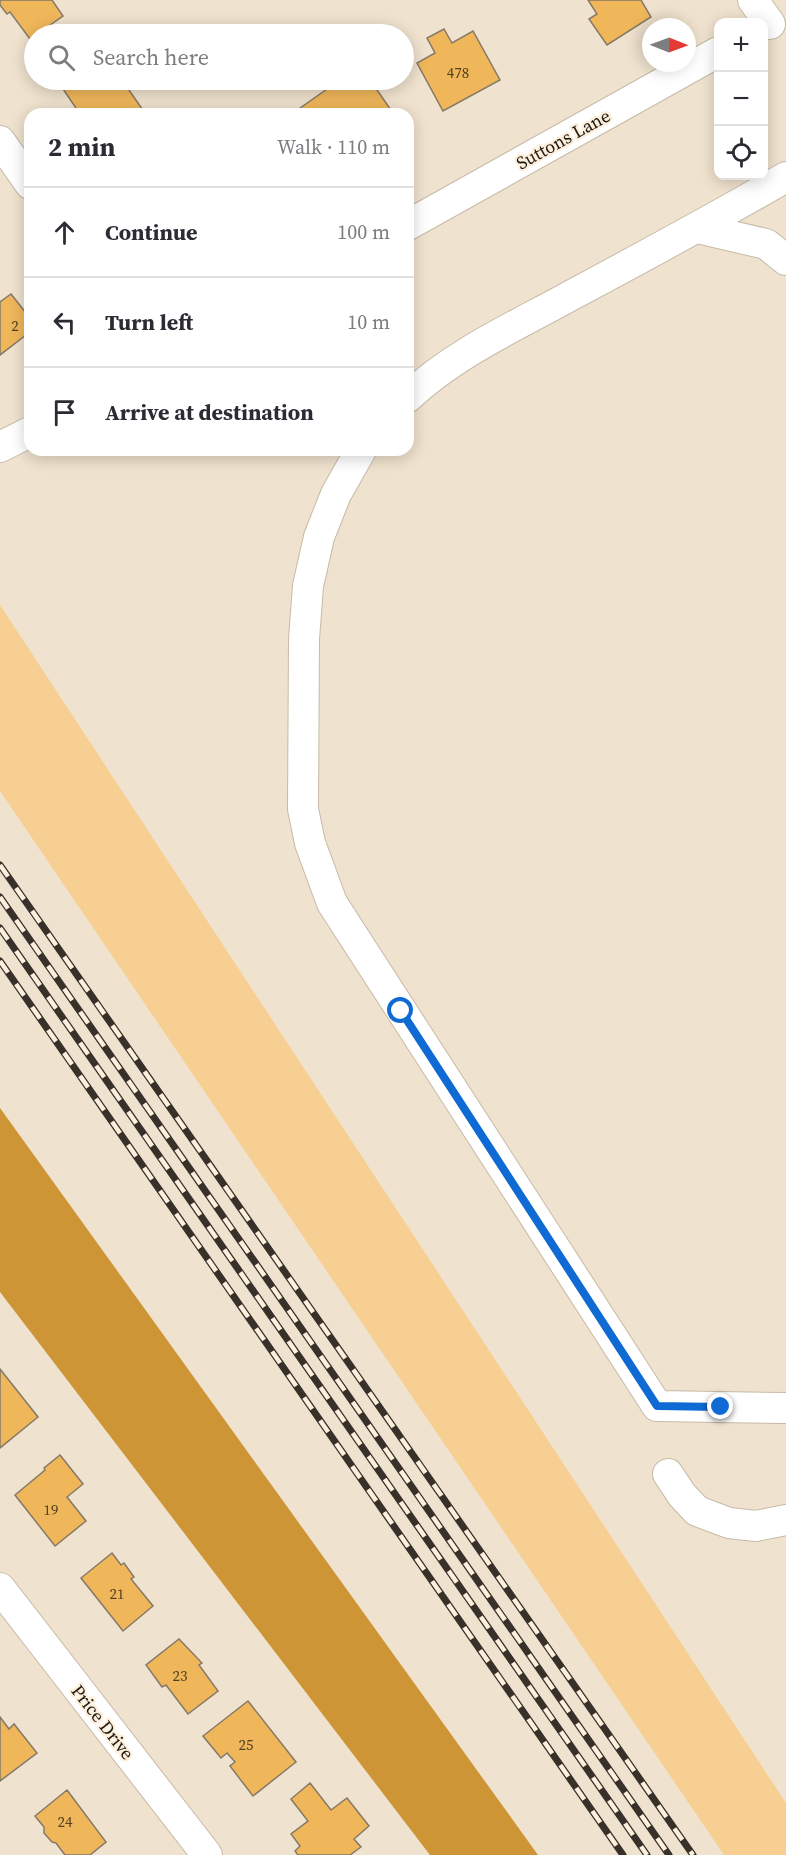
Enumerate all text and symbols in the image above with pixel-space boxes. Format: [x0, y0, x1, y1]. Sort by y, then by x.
north arrow [642, 18, 696, 72]
map controls [714, 18, 768, 180]
button: + [714, 18, 768, 72]
search box [24, 24, 414, 90]
icon: search [45, 41, 78, 74]
text: Search here [93, 42, 209, 72]
house number: 478 [447, 62, 469, 83]
button: − [714, 72, 768, 126]
street label: Suttons Lane [511, 103, 615, 175]
button: locate [714, 126, 768, 180]
text: 2 min [48, 129, 115, 165]
text: Walk · 110 m [277, 133, 390, 161]
icon: ahead [48, 216, 81, 249]
text: Continue [105, 217, 198, 247]
text: 100 m [337, 218, 390, 246]
icon: left [48, 306, 81, 339]
text: Turn left [105, 307, 193, 337]
text: 10 m [347, 308, 390, 336]
house number: 2 [11, 315, 19, 336]
icon: arrive [48, 396, 81, 429]
text: Arrive at destination [105, 397, 314, 427]
route start [387, 997, 413, 1023]
route end [707, 1393, 733, 1419]
house number: 19 [43, 1499, 59, 1520]
house number: 21 [109, 1583, 125, 1604]
house number: 23 [172, 1665, 188, 1686]
street label: Price Drive [66, 1679, 140, 1765]
house number: 25 [238, 1734, 254, 1755]
house number: 24 [57, 1811, 73, 1832]

